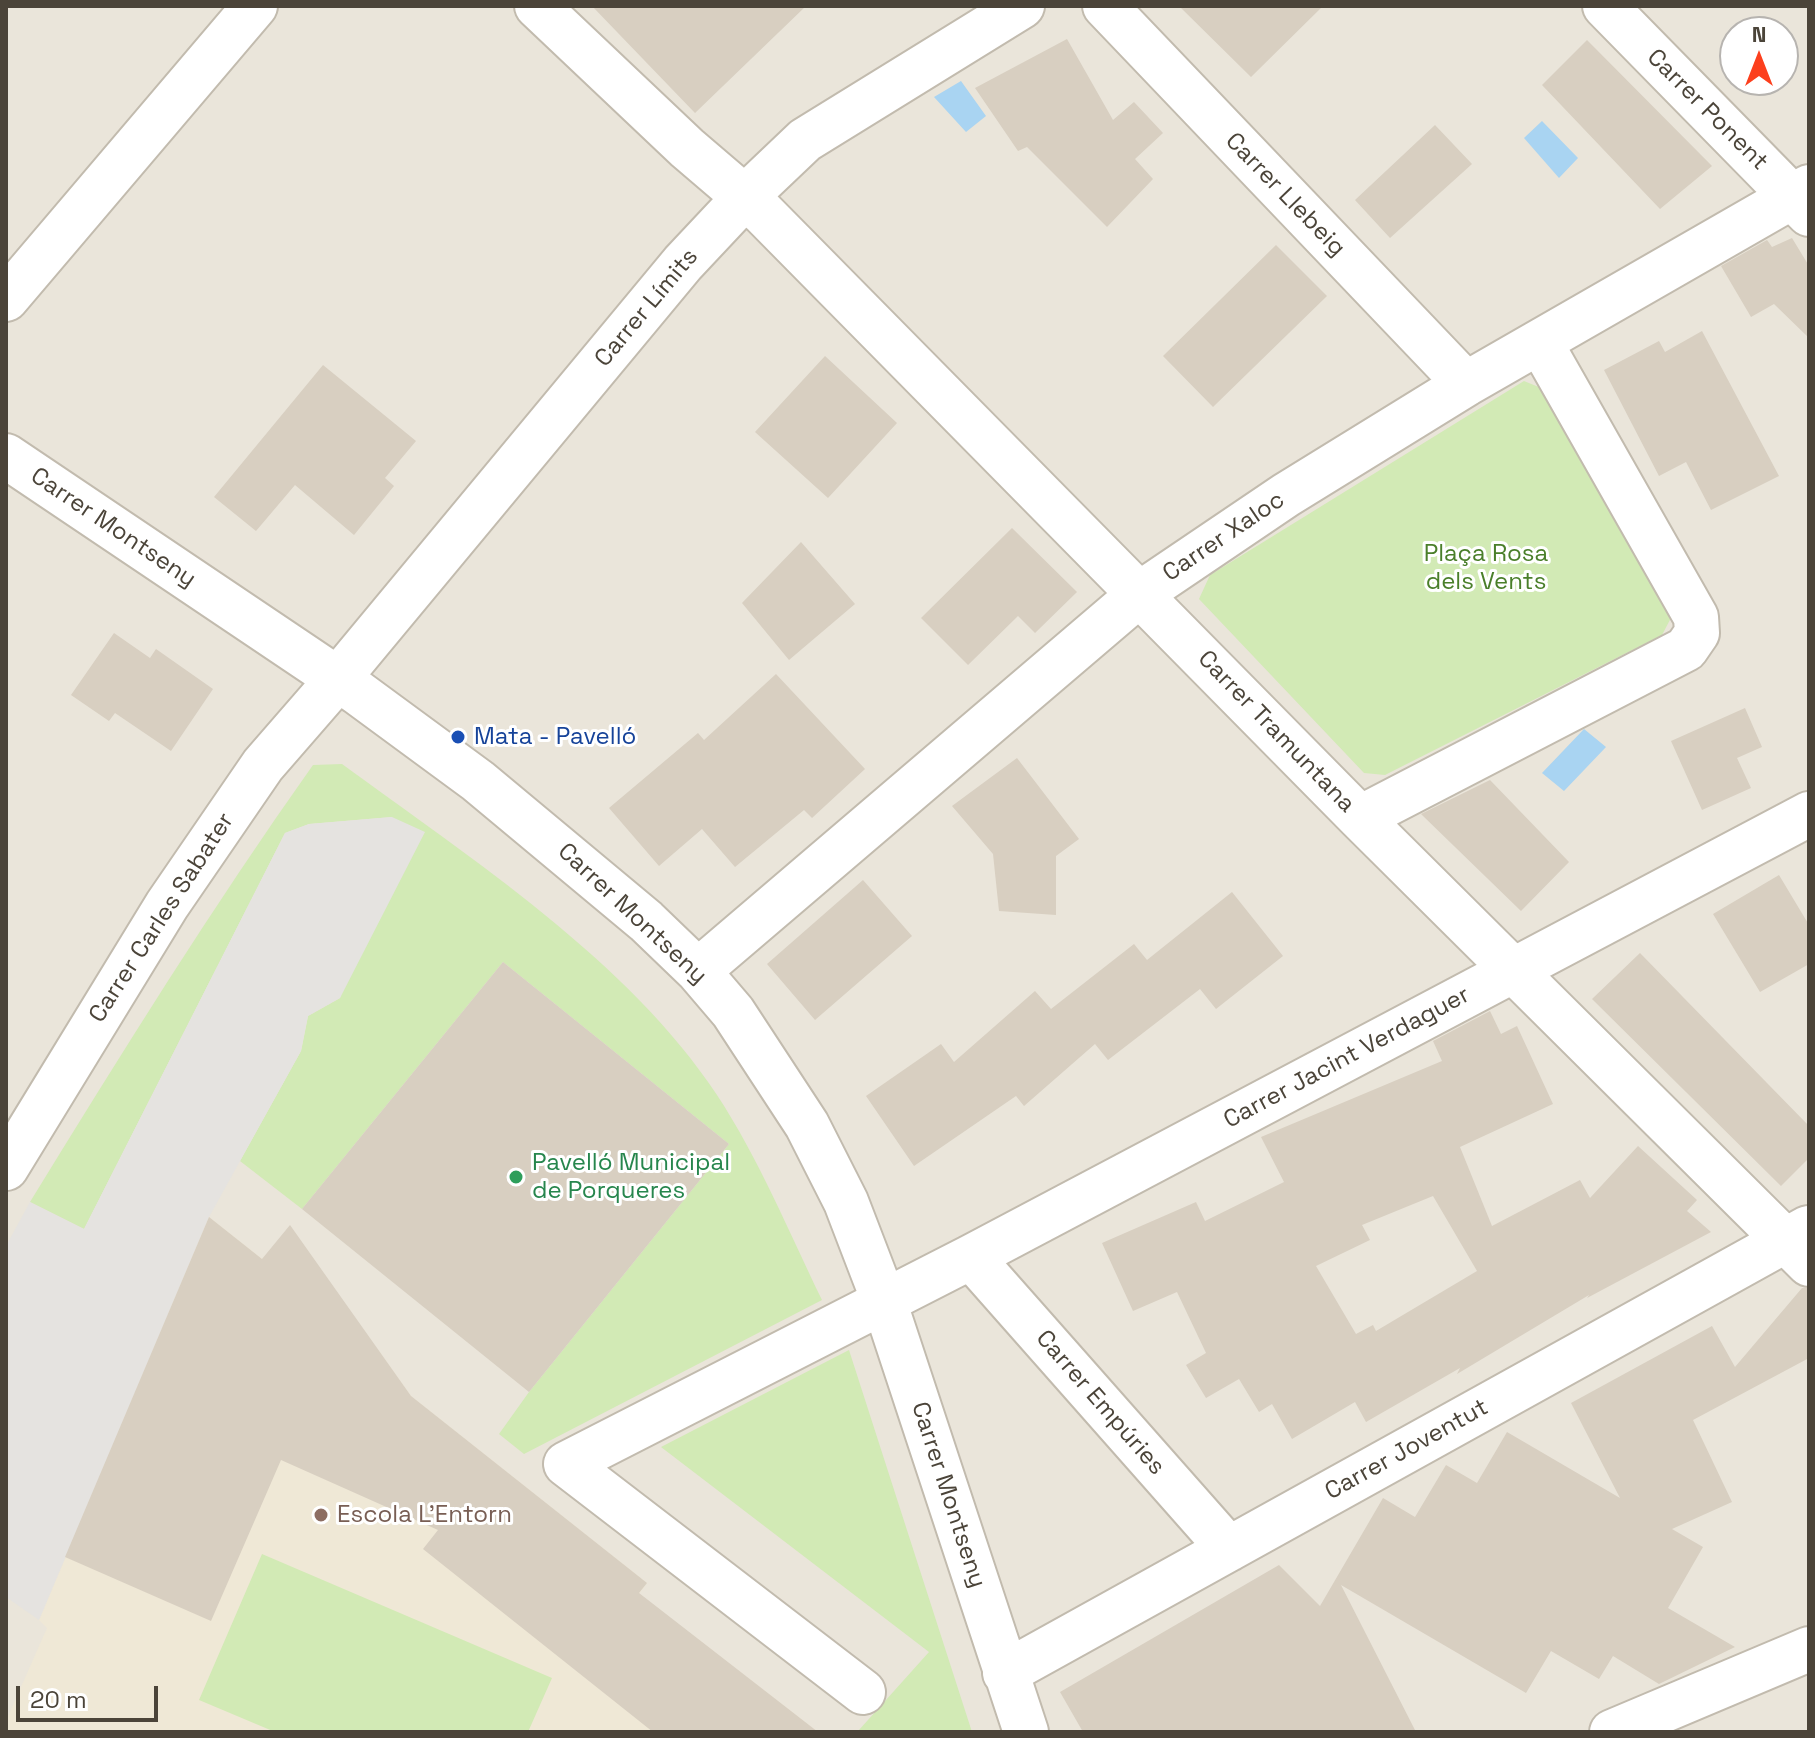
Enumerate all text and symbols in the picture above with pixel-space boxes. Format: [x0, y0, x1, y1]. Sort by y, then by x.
north arrow [1719, 16, 1799, 96]
text: N [1752, 20, 1766, 48]
street label: Carrer Ponent [1640, 43, 1774, 177]
street label: Carrer Llebeig [1219, 127, 1351, 263]
street label: Carrer Límits [589, 243, 705, 373]
street label: Carrer Montseny [25, 462, 201, 594]
street label: Carrer Xaloc [1158, 486, 1290, 588]
park label: Plaça Rosa dels Vents [1424, 540, 1548, 596]
street label: Carrer Tramuntana [1191, 645, 1361, 819]
place label: Mata - Pavelló [474, 723, 636, 751]
marker: Mata - Pavelló [449, 728, 467, 746]
street label: Carrer Carles Sabater [83, 808, 241, 1028]
street label: Carrer Montseny [551, 838, 713, 990]
street label: Carrer Jacint Verdaguer [1219, 981, 1475, 1135]
place label: Pavelló Municipal de Porqueres [532, 1149, 730, 1205]
marker: Pavelló Municipal de Porqueres [507, 1168, 525, 1186]
street label: Carrer Empúries [1029, 1325, 1171, 1481]
street label: Carrer Joventut [1320, 1393, 1494, 1507]
street label: Carrer Montseny [904, 1399, 992, 1591]
place label: Escola L'Entorn [337, 1501, 512, 1529]
marker: Escola L'Entorn [312, 1506, 330, 1524]
scale bar [20, 1670, 162, 1720]
text: 20 m [30, 1684, 87, 1715]

